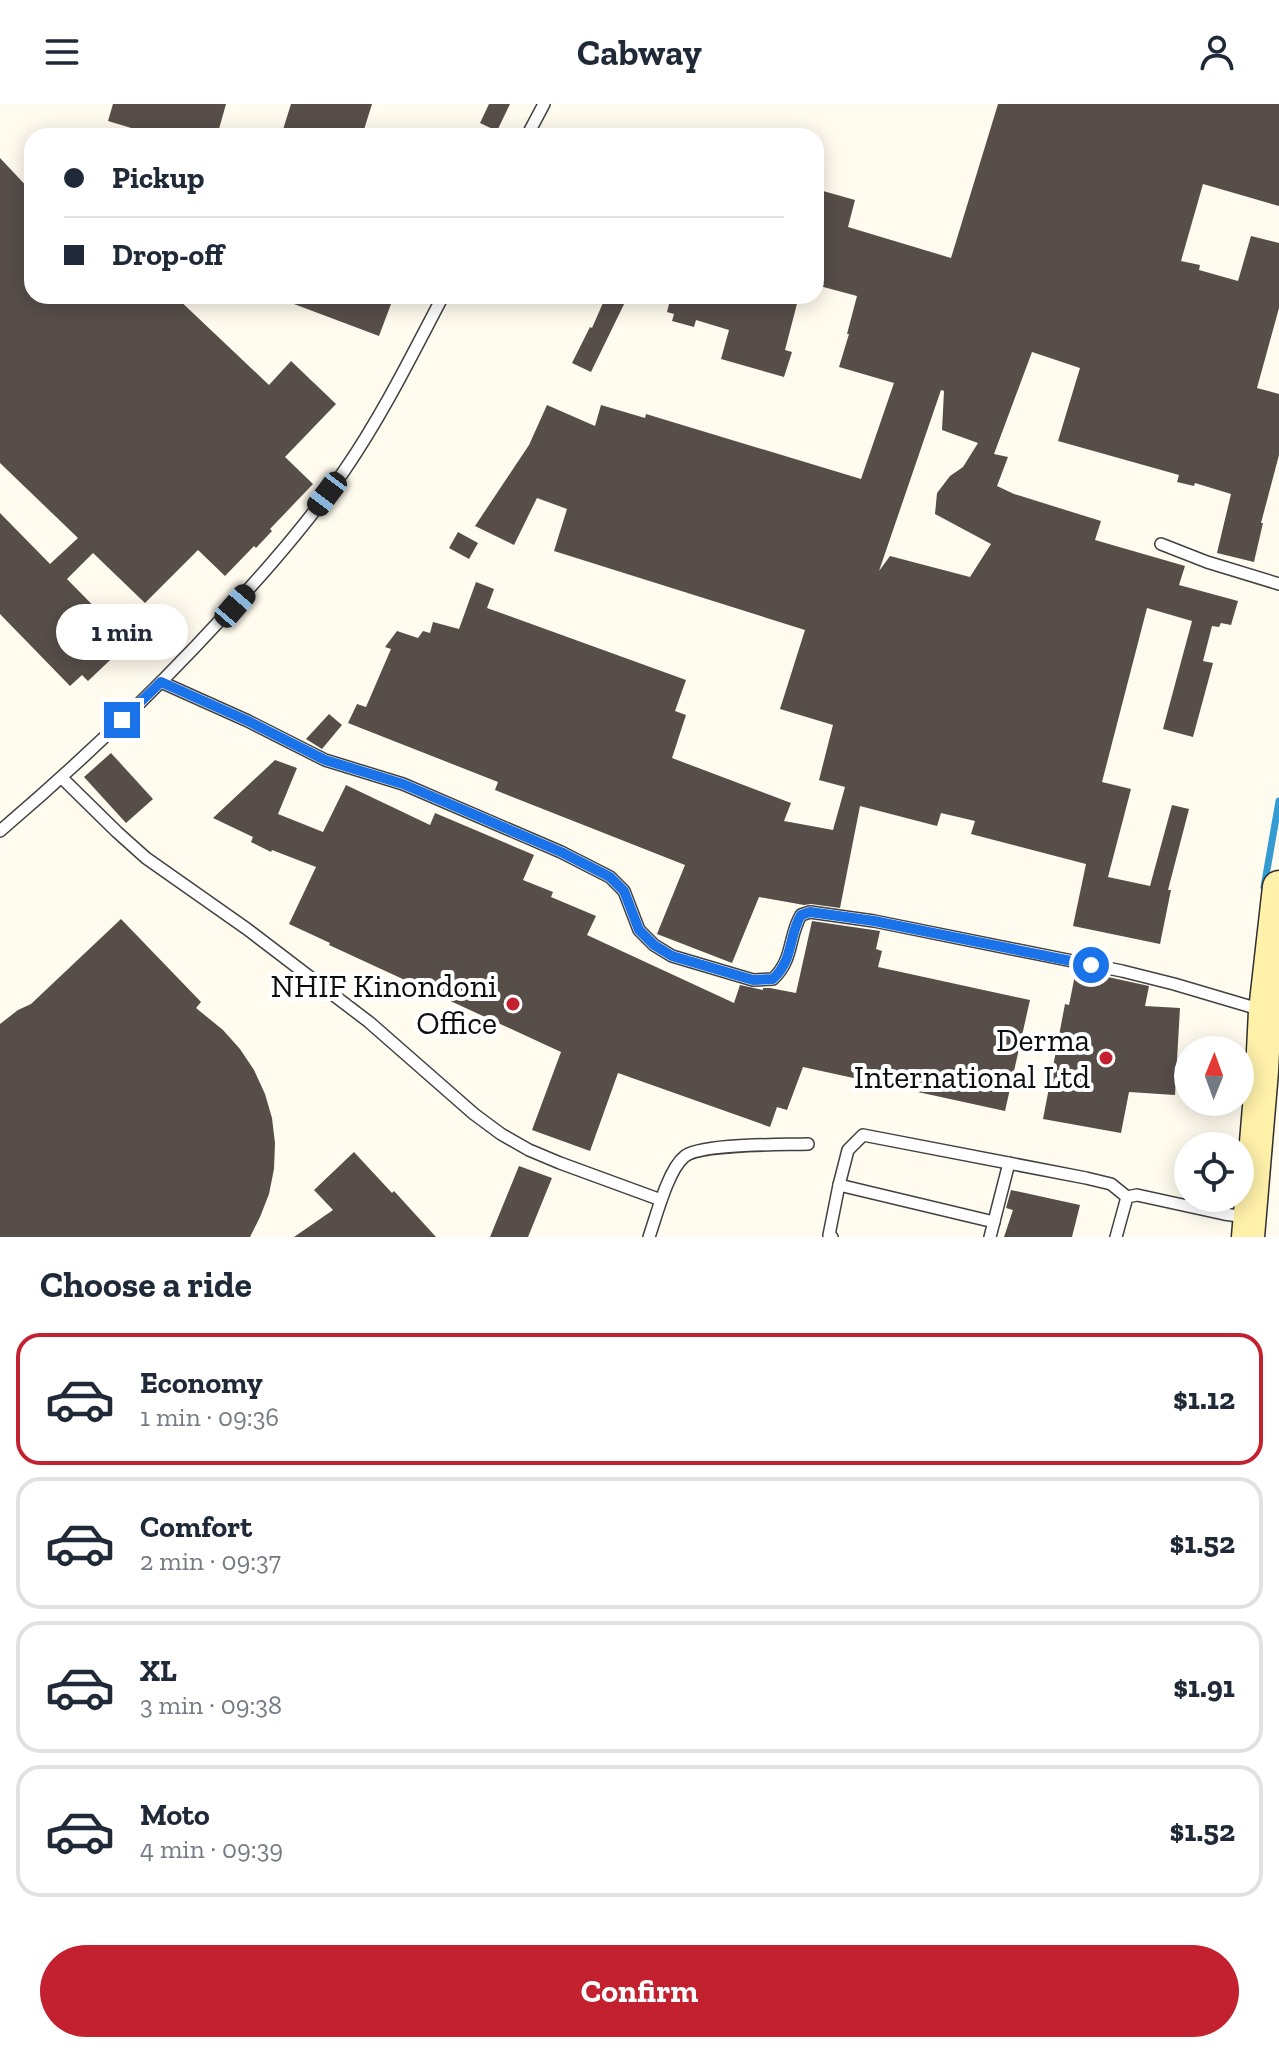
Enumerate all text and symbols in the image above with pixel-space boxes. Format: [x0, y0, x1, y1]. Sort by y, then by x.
icon: menu [40, 30, 84, 74]
icon: person [1195, 30, 1239, 74]
text: Cabway [577, 31, 702, 74]
text: Pickup [112, 160, 204, 196]
text: Drop-off [112, 237, 224, 273]
car [303, 468, 351, 520]
car [210, 580, 260, 632]
callout: 1 min [56, 604, 188, 660]
text: 1 min [91, 616, 153, 648]
route end [104, 702, 140, 738]
route start [1073, 947, 1109, 983]
place label: NHIF Kinondoni Office [271, 967, 497, 1042]
marker: NHIF Kinondoni Office [504, 995, 522, 1013]
place label: Derma International Ltd [854, 1021, 1090, 1096]
north arrow [1174, 1036, 1254, 1116]
map controls [1174, 1036, 1254, 1212]
marker: Derma International Ltd [1097, 1049, 1115, 1067]
button: locate [1174, 1132, 1254, 1212]
text: Choose a ride [40, 1263, 252, 1306]
icon: car [44, 1363, 116, 1435]
text: Economy [140, 1365, 263, 1401]
text: $1.12 [1173, 1381, 1235, 1417]
text: 1 min · 09:36 [140, 1401, 279, 1433]
icon: car [44, 1507, 116, 1579]
text: Comfort [140, 1509, 252, 1545]
text: $1.52 [1170, 1525, 1235, 1561]
text: 2 min · 09:37 [140, 1545, 281, 1577]
icon: car [44, 1651, 116, 1723]
text: XL [140, 1653, 177, 1689]
text: $1.91 [1173, 1669, 1235, 1705]
text: 3 min · 09:38 [140, 1689, 282, 1721]
icon: car [44, 1795, 116, 1867]
text: Moto [140, 1797, 210, 1833]
text: $1.52 [1170, 1813, 1235, 1849]
text: 4 min · 09:39 [140, 1833, 283, 1865]
button: Confirm [40, 1945, 1239, 2037]

